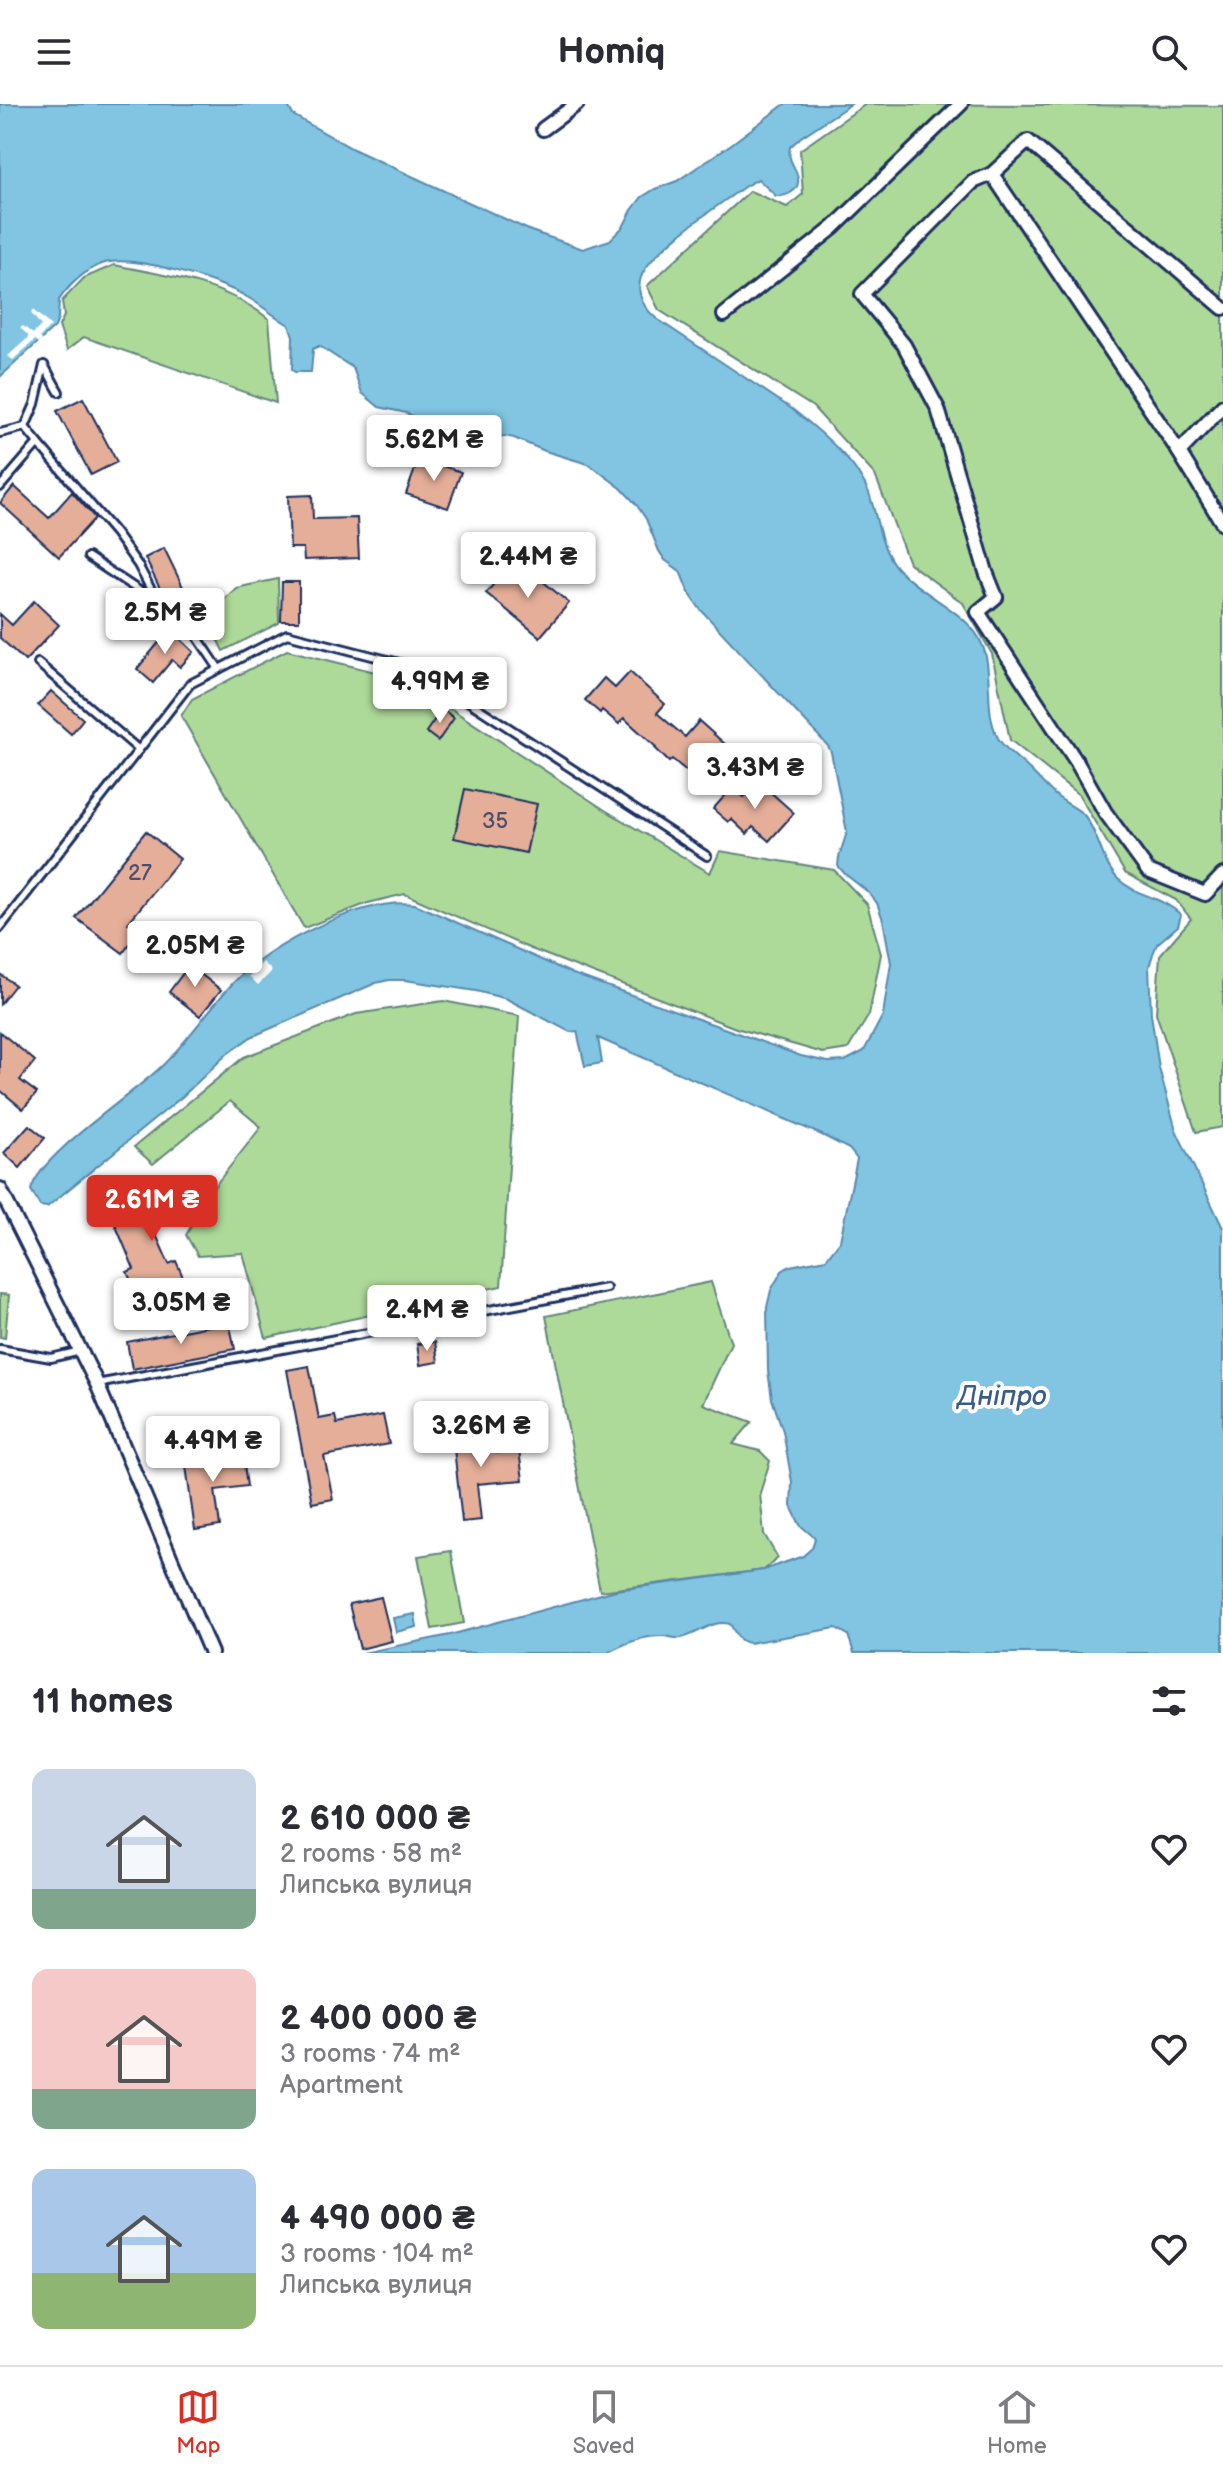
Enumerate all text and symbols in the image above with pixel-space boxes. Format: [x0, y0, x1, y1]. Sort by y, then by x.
icon: menu [32, 30, 76, 74]
icon: search [1147, 30, 1191, 74]
text: Homiq [558, 31, 665, 74]
pin: 5.62M ₴ [360, 415, 508, 483]
text: 5.62M ₴ [385, 425, 483, 456]
pin: 2.44M ₴ [454, 532, 602, 600]
text: 2.44M ₴ [479, 542, 577, 573]
pin: 2.5M ₴ [100, 588, 230, 656]
text: 2.5M ₴ [123, 598, 207, 629]
pin: 4.99M ₴ [366, 657, 514, 725]
text: 4.99M ₴ [391, 667, 489, 698]
pin: 3.43M ₴ [681, 743, 829, 811]
text: 3.43M ₴ [706, 753, 804, 784]
house number: 35 [482, 808, 508, 835]
house number: 27 [128, 860, 152, 887]
pin: 2.05M ₴ [121, 921, 269, 989]
text: 2.05M ₴ [145, 931, 245, 962]
pin: 2.61M ₴ [78, 1175, 226, 1243]
text: 2.61M ₴ [105, 1185, 199, 1216]
pin: 3.05M ₴ [107, 1278, 255, 1346]
pin: 2.4M ₴ [362, 1285, 492, 1353]
text: 3.05M ₴ [132, 1288, 230, 1319]
text: 2.4M ₴ [385, 1295, 469, 1326]
water label: Дніпро [955, 1380, 1047, 1413]
pin: 3.26M ₴ [407, 1401, 555, 1469]
text: 3.26M ₴ [431, 1411, 531, 1442]
pin: 4.49M ₴ [139, 1416, 287, 1484]
text: 4.49M ₴ [164, 1426, 262, 1457]
icon: filters [1147, 1679, 1191, 1723]
text: 11 homes [32, 1681, 173, 1722]
text: 2 610 000 ₴ [280, 1798, 470, 1839]
icon: home [96, 1801, 192, 1897]
icon: heart [1147, 1827, 1191, 1871]
text: 2 rooms · 58 m² [280, 1839, 462, 1870]
text: Липська вулиця [280, 1870, 472, 1901]
text: 2 400 000 ₴ [280, 1998, 477, 2039]
icon: home [96, 2001, 192, 2097]
icon: heart [1147, 2027, 1191, 2071]
text: 3 rooms · 74 m² [280, 2039, 460, 2070]
text: Apartment [280, 2070, 403, 2101]
text: 4 490 000 ₴ [280, 2198, 475, 2239]
icon: home [96, 2201, 192, 2297]
icon: heart [1147, 2227, 1191, 2271]
text: 3 rooms · 104 m² [280, 2239, 474, 2270]
text: Липська вулиця [280, 2270, 472, 2301]
tab: Map [176, 2385, 220, 2460]
tab: Saved [573, 2385, 635, 2460]
tab: Home [987, 2385, 1047, 2460]

